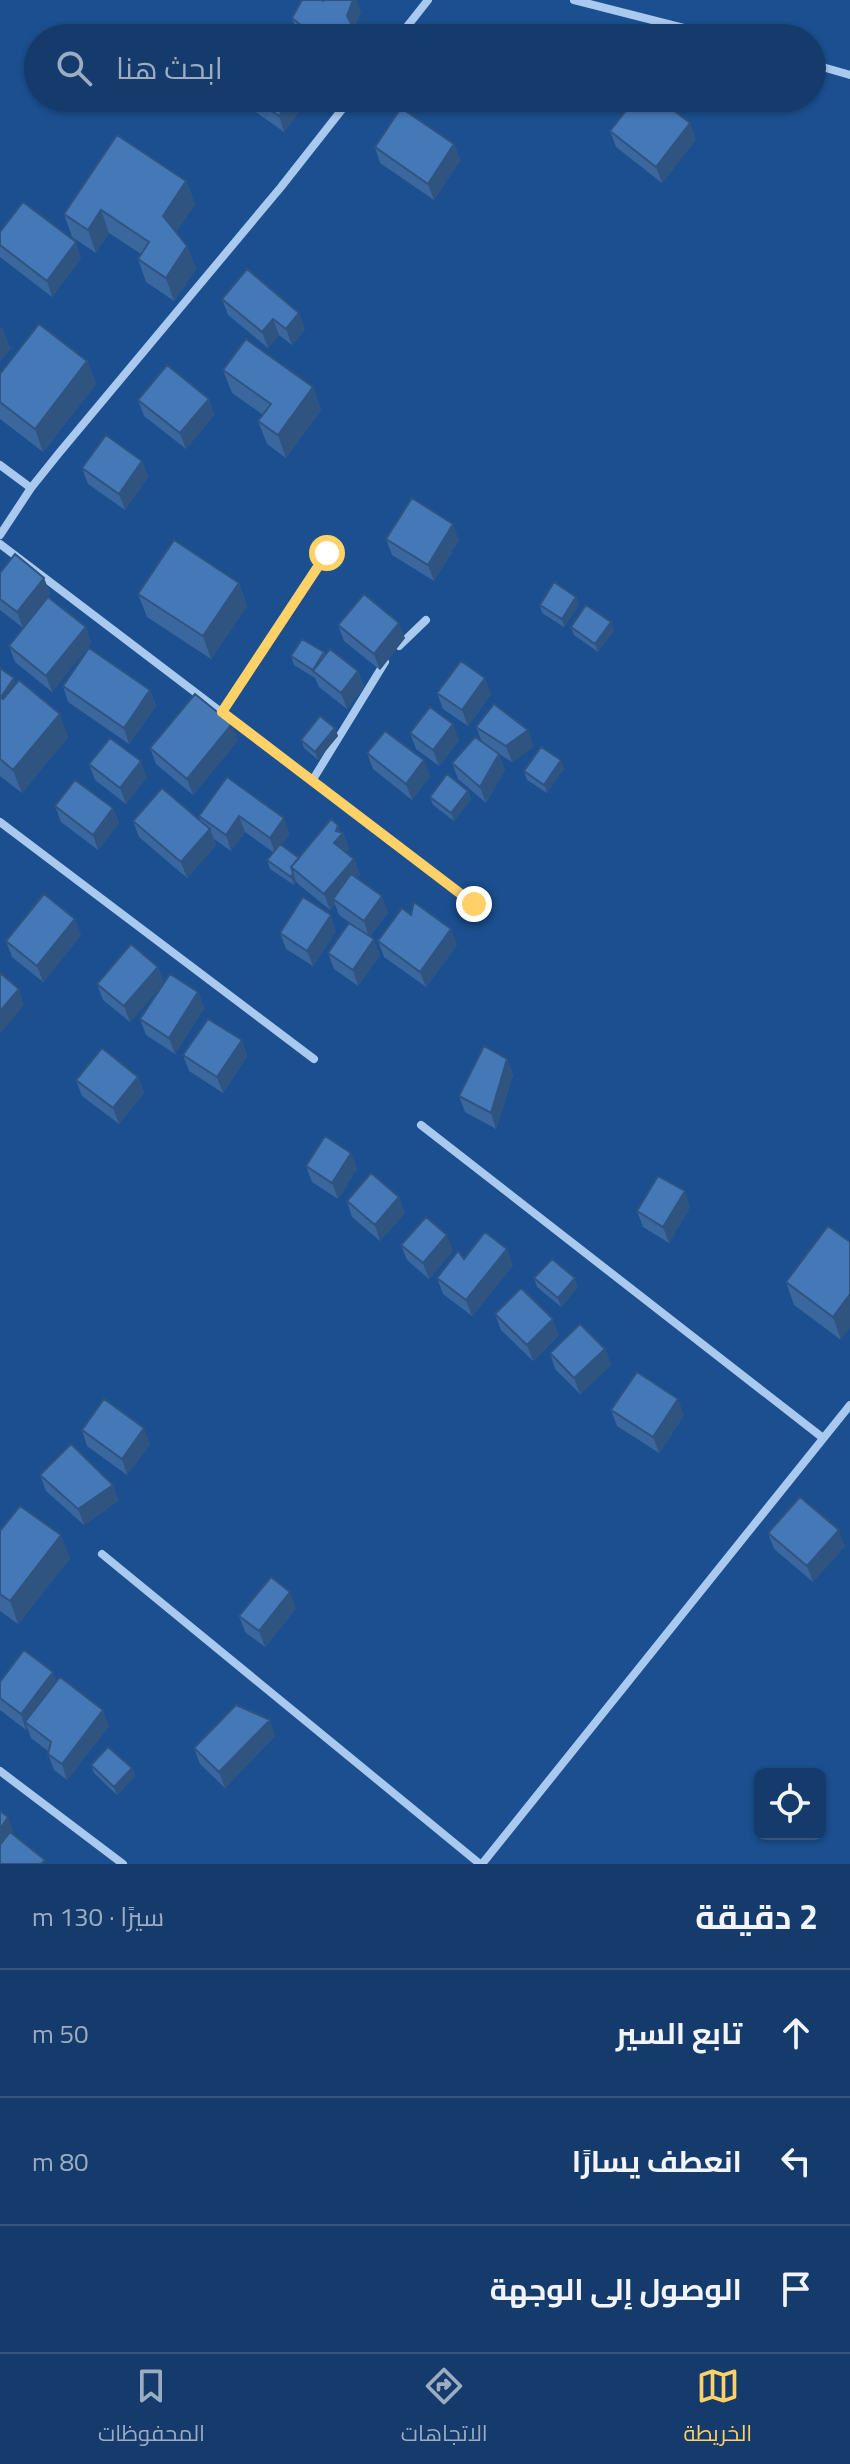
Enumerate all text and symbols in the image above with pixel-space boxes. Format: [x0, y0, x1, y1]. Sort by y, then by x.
search box [24, 24, 826, 112]
text: ابحث هنا [116, 45, 223, 91]
icon: search [52, 46, 96, 90]
route start [309, 535, 345, 571]
route end [456, 886, 492, 922]
map controls [754, 1768, 826, 1840]
button: locate [754, 1768, 826, 1840]
text: 2 دقيقة [695, 1890, 818, 1942]
text: سيرًا · 130 m [32, 1897, 164, 1936]
text: تابع السير [616, 2010, 742, 2056]
icon: ahead [774, 2011, 818, 2055]
text: 50 m [32, 2014, 89, 2053]
text: انعطف يسارًا [572, 2138, 742, 2184]
icon: left [774, 2139, 818, 2183]
text: 80 m [32, 2142, 89, 2181]
text: الوصول إلى الوجهة [490, 2266, 742, 2312]
icon: arrive [774, 2267, 818, 2311]
tab: المحفوظات [98, 2364, 205, 2454]
tab: الاتجاهات [401, 2364, 488, 2454]
tab: الخريطة [683, 2364, 752, 2454]

